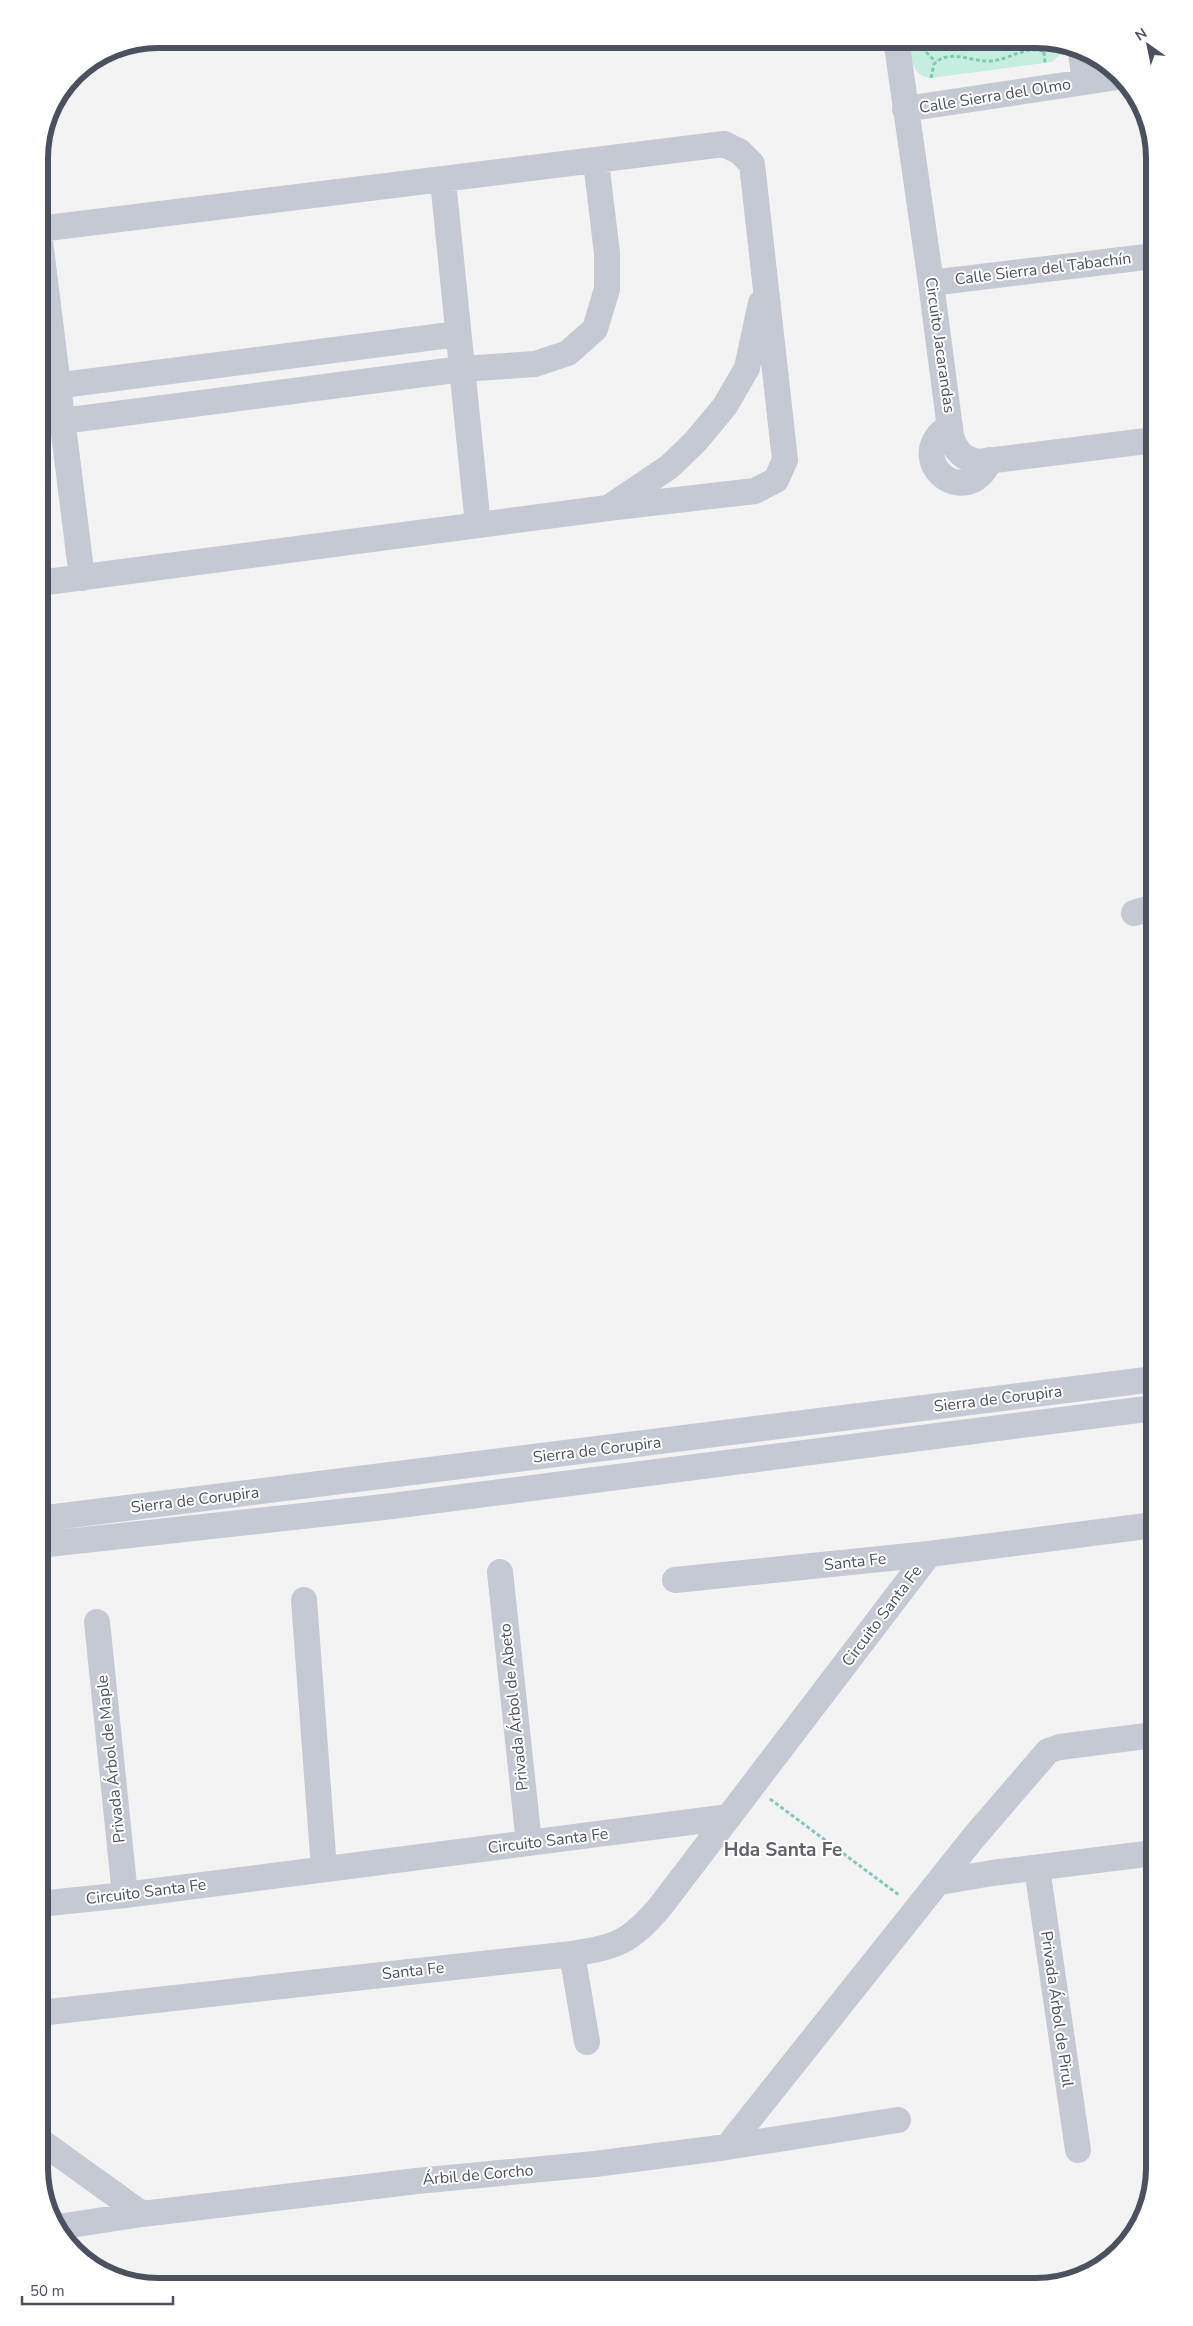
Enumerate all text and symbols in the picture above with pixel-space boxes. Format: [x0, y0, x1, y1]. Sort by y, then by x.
north arrow [1123, 20, 1173, 70]
text: N [1132, 24, 1151, 45]
street label: Calle Sierra del Olmo [918, 73, 1073, 119]
street label: Calle Sierra del Tabachín [953, 247, 1133, 291]
street label: Circuito Jacarandas [920, 276, 960, 414]
street label: Sierra de Corupira [933, 1380, 1063, 1418]
street label: Sierra de Corupira [532, 1431, 662, 1469]
street label: Sierra de Corupira [130, 1481, 260, 1519]
street label: Santa Fe [823, 1548, 887, 1576]
street label: Circuito Santa Fe [837, 1561, 927, 1671]
street label: Privada Árbol de Abeto [494, 1622, 534, 1792]
street label: Privada Árbol de Maple [91, 1674, 131, 1844]
street label: Circuito Santa Fe [486, 1823, 610, 1859]
district label: Hda Santa Fe [724, 1837, 842, 1863]
street label: Circuito Santa Fe [84, 1874, 208, 1910]
street label: Privada Árbol de Pirul [1035, 1929, 1079, 2089]
street label: Santa Fe [381, 1957, 445, 1985]
street label: Árbil de Corcho [422, 2159, 535, 2191]
scale bar [22, 2274, 174, 2306]
text: 50 m [30, 2281, 65, 2301]

